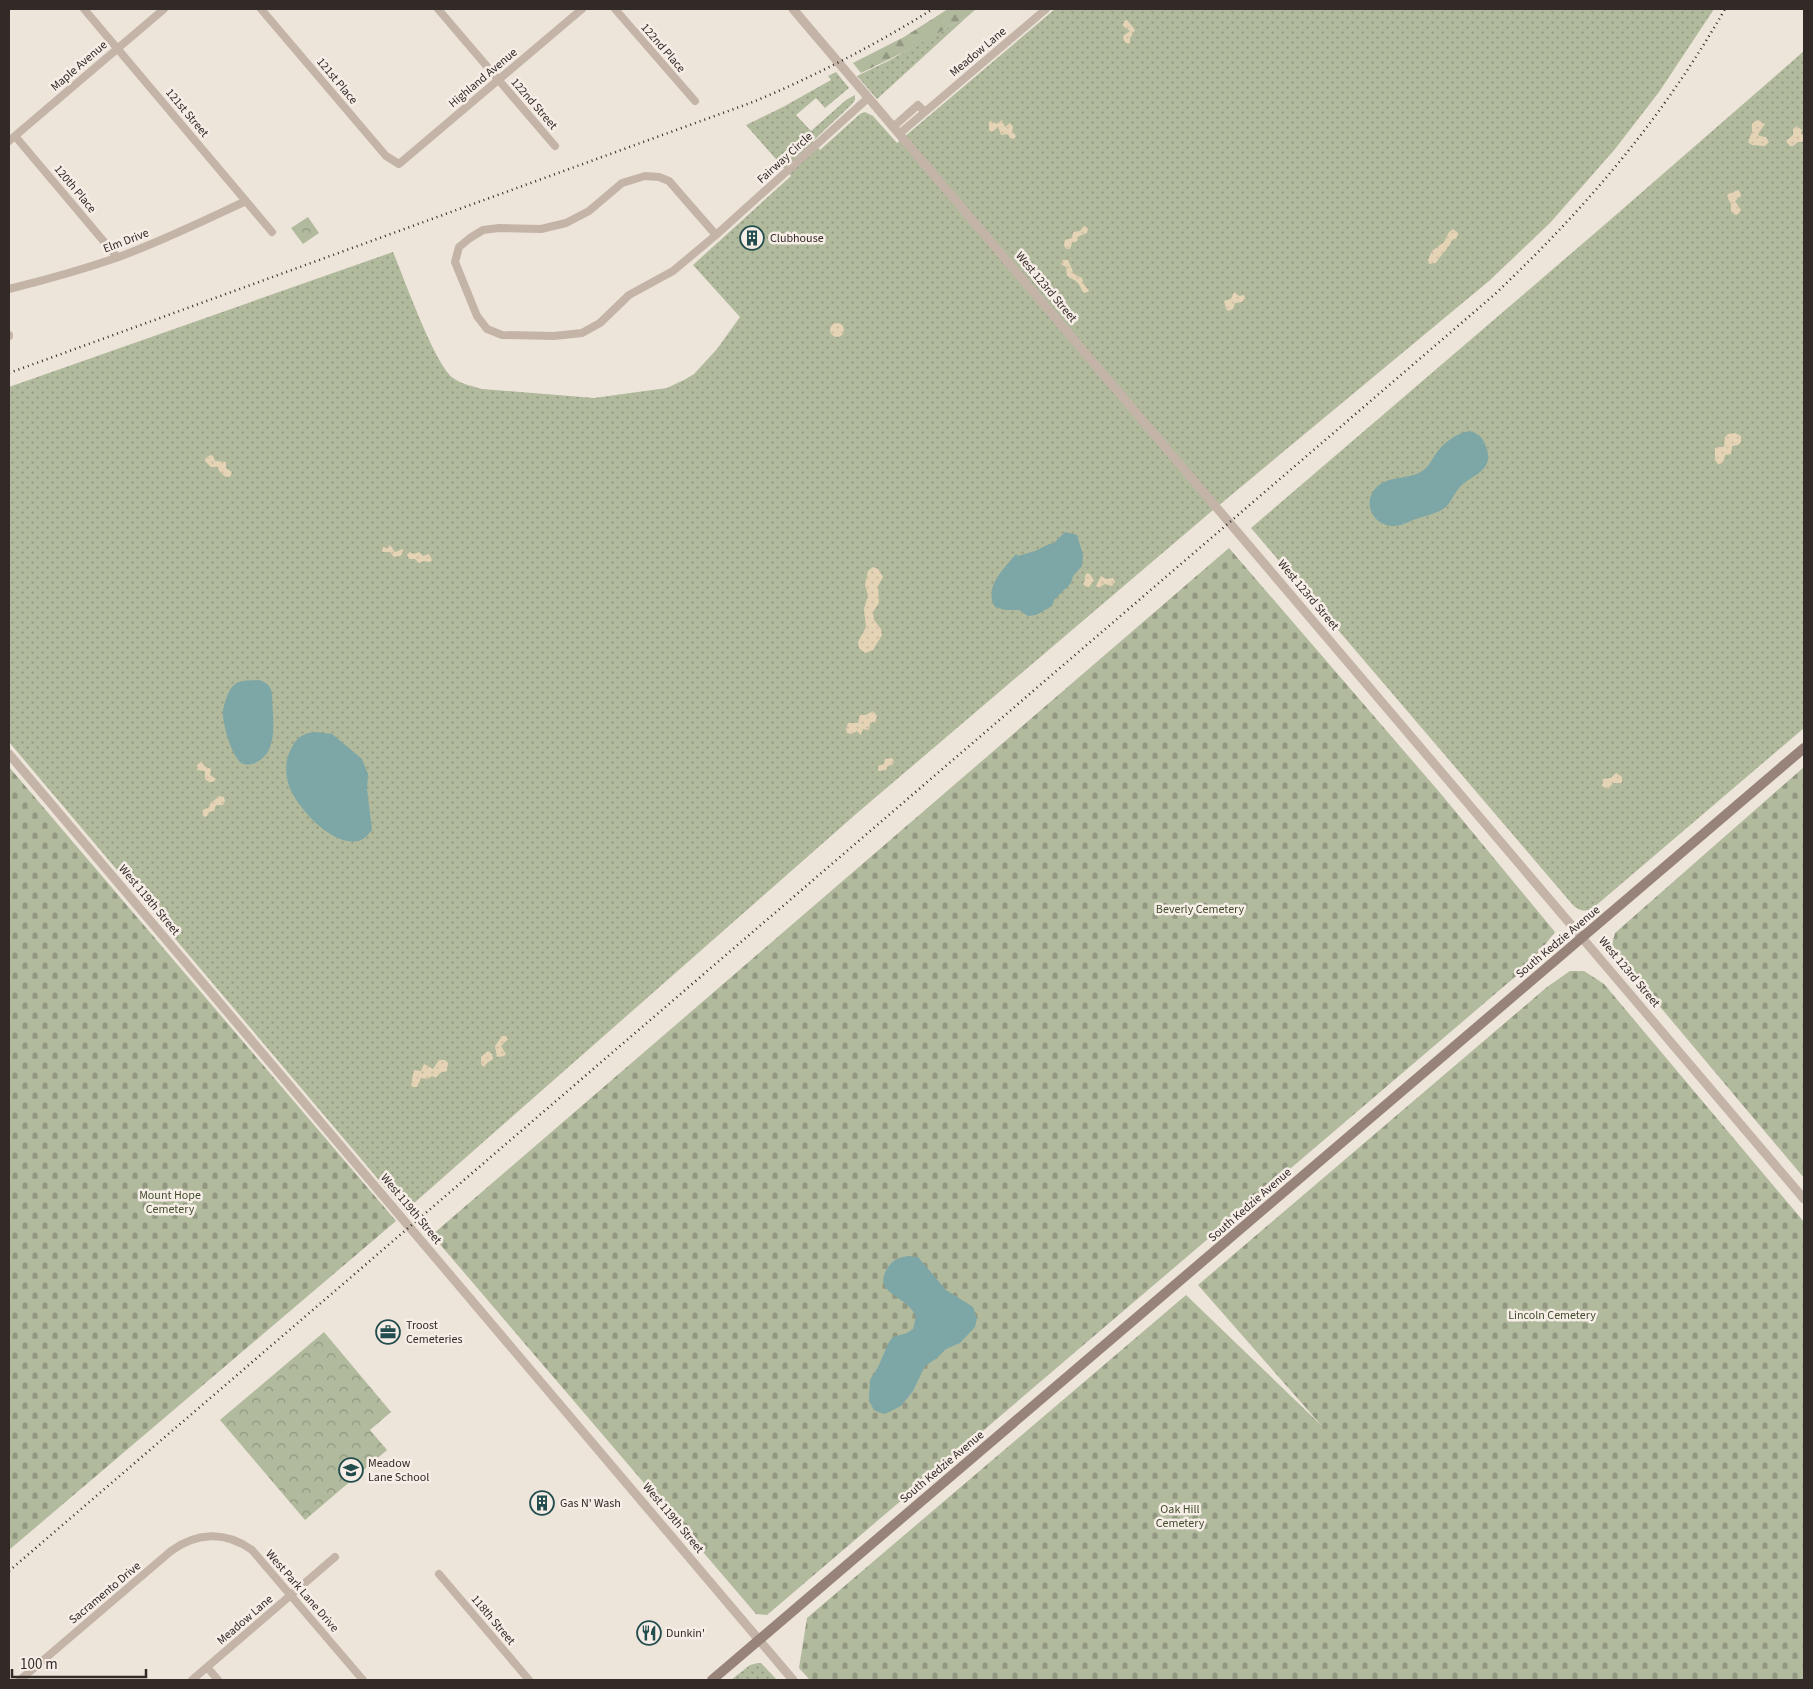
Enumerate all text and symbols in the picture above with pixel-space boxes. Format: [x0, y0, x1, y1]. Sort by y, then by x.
street label: 122nd Place [637, 20, 689, 76]
street label: Meadow Lane [946, 23, 1010, 81]
street label: Maple Avenue [47, 37, 111, 95]
street label: Highland Avenue [445, 44, 521, 112]
street label: 121st Place [312, 54, 362, 108]
street label: 122nd Street [507, 74, 561, 134]
street label: 121st Street [161, 85, 213, 141]
street label: Fairway Circle [753, 128, 817, 188]
street label: 120th Place [50, 161, 100, 217]
street label: Elm Drive [101, 224, 151, 257]
building icon: Clubhouse [739, 225, 765, 251]
place label: Clubhouse [770, 230, 824, 247]
street label: West 123rd Street [1011, 248, 1081, 326]
street label: West 123rd Street [1273, 556, 1343, 634]
street label: West 119th Street [114, 861, 184, 939]
park label: Beverly Cemetery [1156, 901, 1245, 918]
street label: South Kedzie Avenue [1512, 902, 1604, 982]
street label: West 123rd Street [1594, 933, 1664, 1011]
street label: South Kedzie Avenue [1205, 1164, 1295, 1246]
street label: West 119th Street [376, 1170, 446, 1248]
park label: Mount Hope Cemetery [139, 1187, 201, 1218]
park label: Lincoln Cemetery [1508, 1307, 1596, 1324]
place label: Troost Cemeteries [406, 1317, 463, 1348]
office icon: Troost Cemeteries [375, 1319, 401, 1345]
street label: South Kedzie Avenue [896, 1427, 988, 1507]
place label: Meadow Lane School [368, 1455, 429, 1486]
school or university icon: Meadow Lane School [338, 1457, 364, 1483]
street label: West 119th Street [638, 1479, 708, 1557]
building icon: Gas N' Wash [529, 1490, 555, 1516]
place label: Gas N' Wash [560, 1495, 621, 1512]
park label: Oak Hill Cemetery [1156, 1501, 1205, 1532]
street label: West Park Lane Drive [261, 1546, 343, 1636]
street label: Sacramento Drive [65, 1558, 145, 1628]
street label: Meadow Lane [213, 1591, 277, 1649]
street label: 118th Street [467, 1591, 519, 1649]
restaurant icon: Dunkin' [636, 1620, 662, 1646]
place label: Dunkin' [666, 1625, 705, 1642]
scale bar [12, 1646, 146, 1678]
text: 100 m [20, 1654, 58, 1675]

